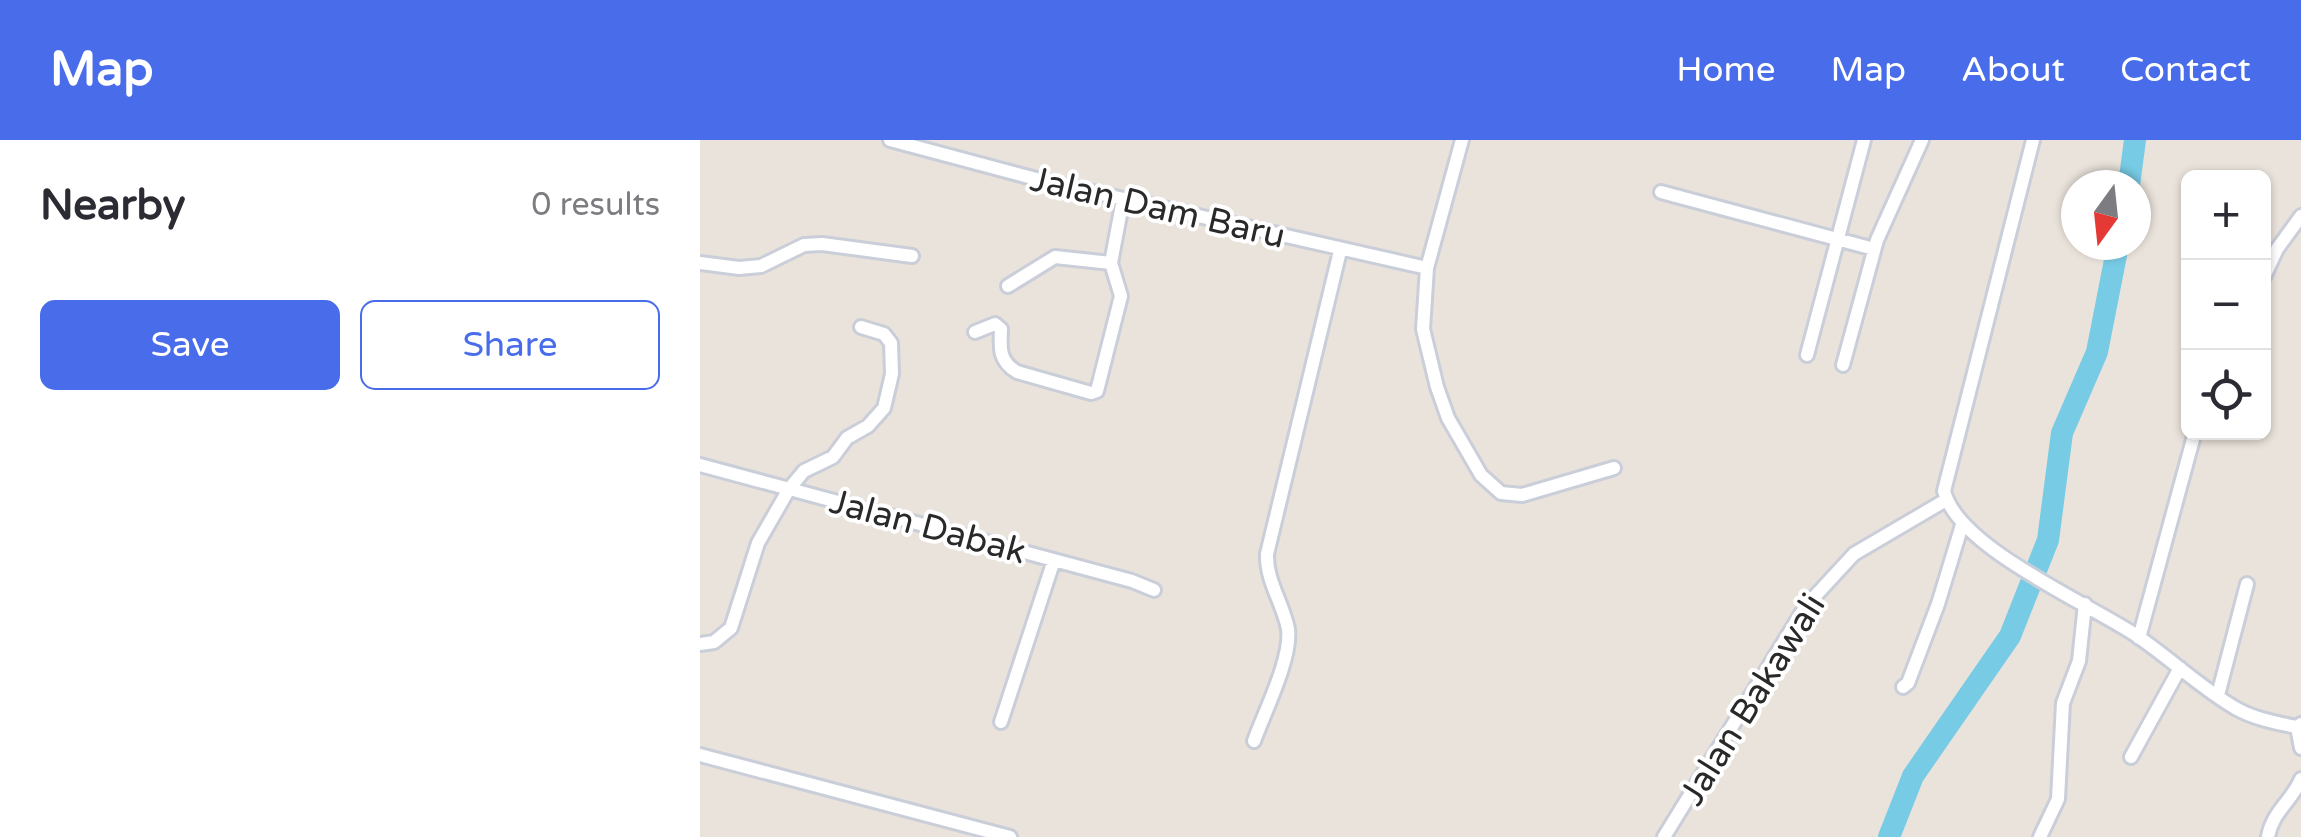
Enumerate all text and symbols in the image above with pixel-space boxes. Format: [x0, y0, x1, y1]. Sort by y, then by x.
text: Map [50, 41, 154, 99]
text: Home [1676, 49, 1775, 91]
text: Map [1830, 49, 1906, 91]
text: About [1961, 49, 2065, 91]
text: Contact [2120, 49, 2251, 91]
street label: Jalan Dam Baru [1026, 158, 1289, 258]
north arrow [2061, 170, 2151, 260]
map controls [2181, 170, 2271, 440]
button: + [2181, 170, 2271, 260]
text: Nearby [40, 180, 185, 231]
text: 0 results [531, 186, 660, 224]
button: − [2181, 260, 2271, 350]
button: Save [40, 300, 340, 390]
button: Share [360, 300, 660, 390]
button: locate [2181, 350, 2271, 440]
street label: Jalan Dabak [825, 481, 1030, 573]
street label: Jalan Bakawali [1671, 586, 1835, 813]

